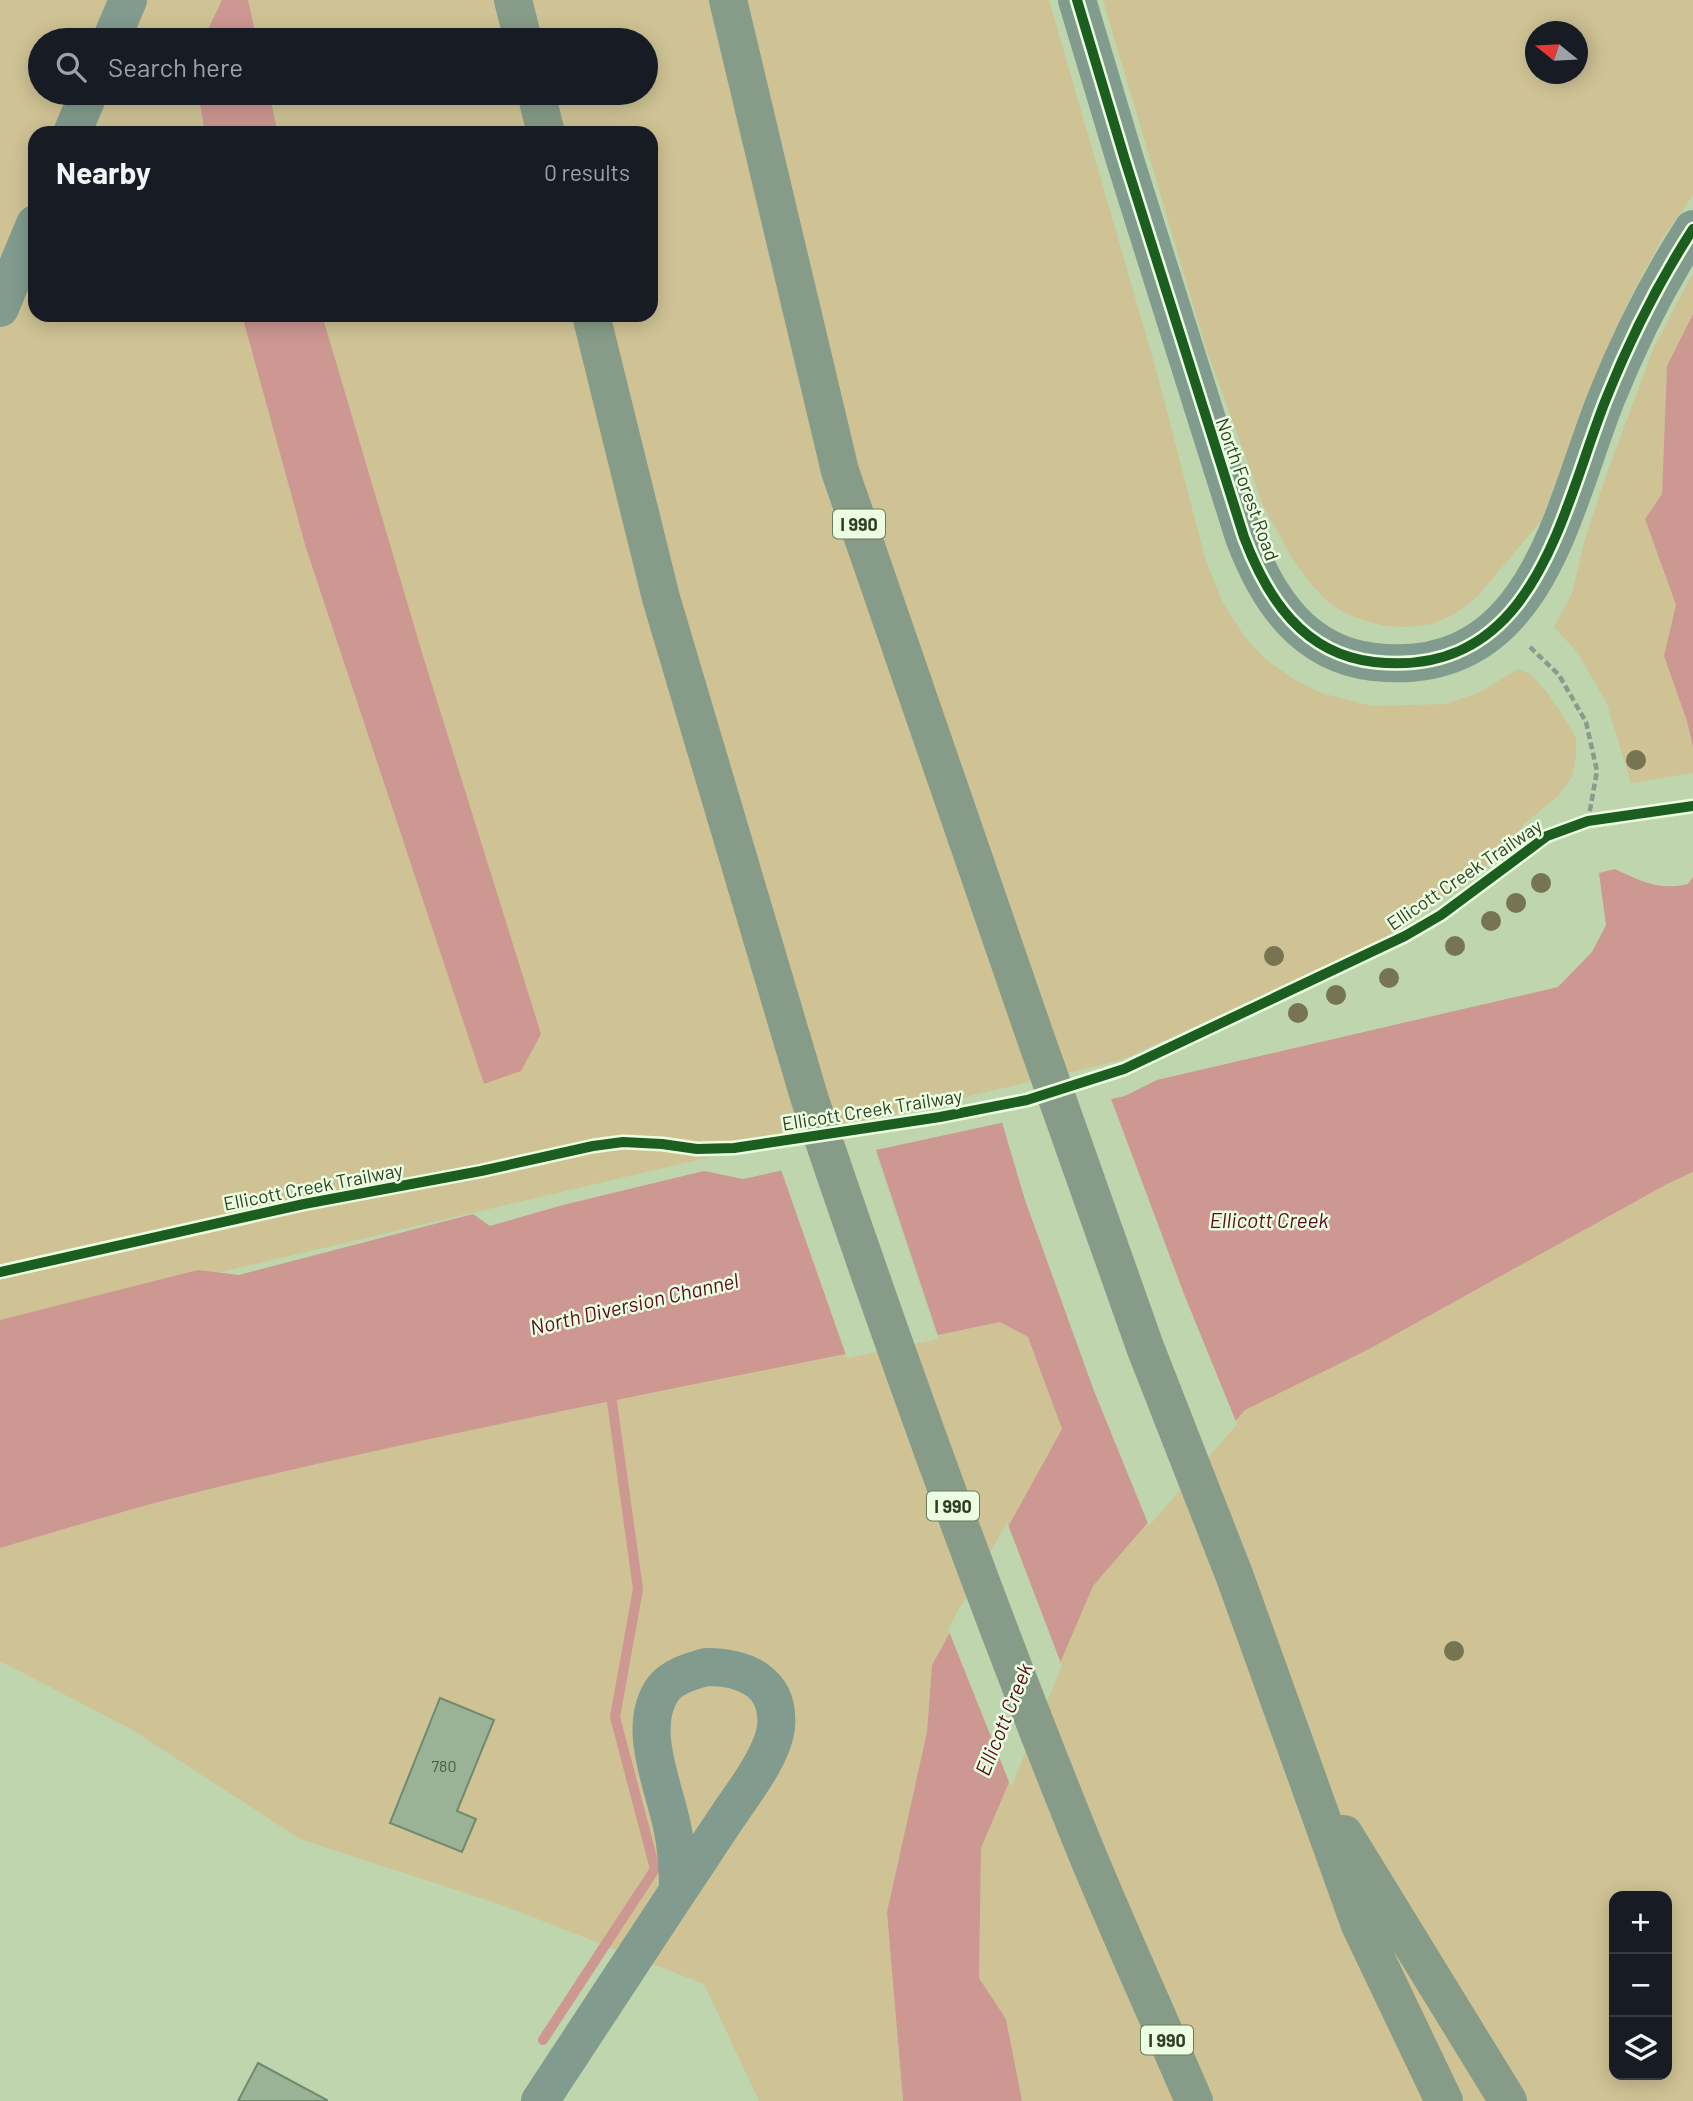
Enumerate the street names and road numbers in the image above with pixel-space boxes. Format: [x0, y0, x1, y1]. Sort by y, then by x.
street label: North Forest Road [1211, 414, 1285, 564]
road number: I 990 [833, 510, 885, 538]
street label: Ellicott Creek Trailway [1382, 813, 1546, 934]
street label: Ellicott Creek Trailway [780, 1083, 964, 1135]
street label: Ellicott Creek Trailway [221, 1157, 405, 1215]
road number: I 990 [927, 1492, 979, 1520]
road number: I 990 [1141, 2026, 1193, 2054]

